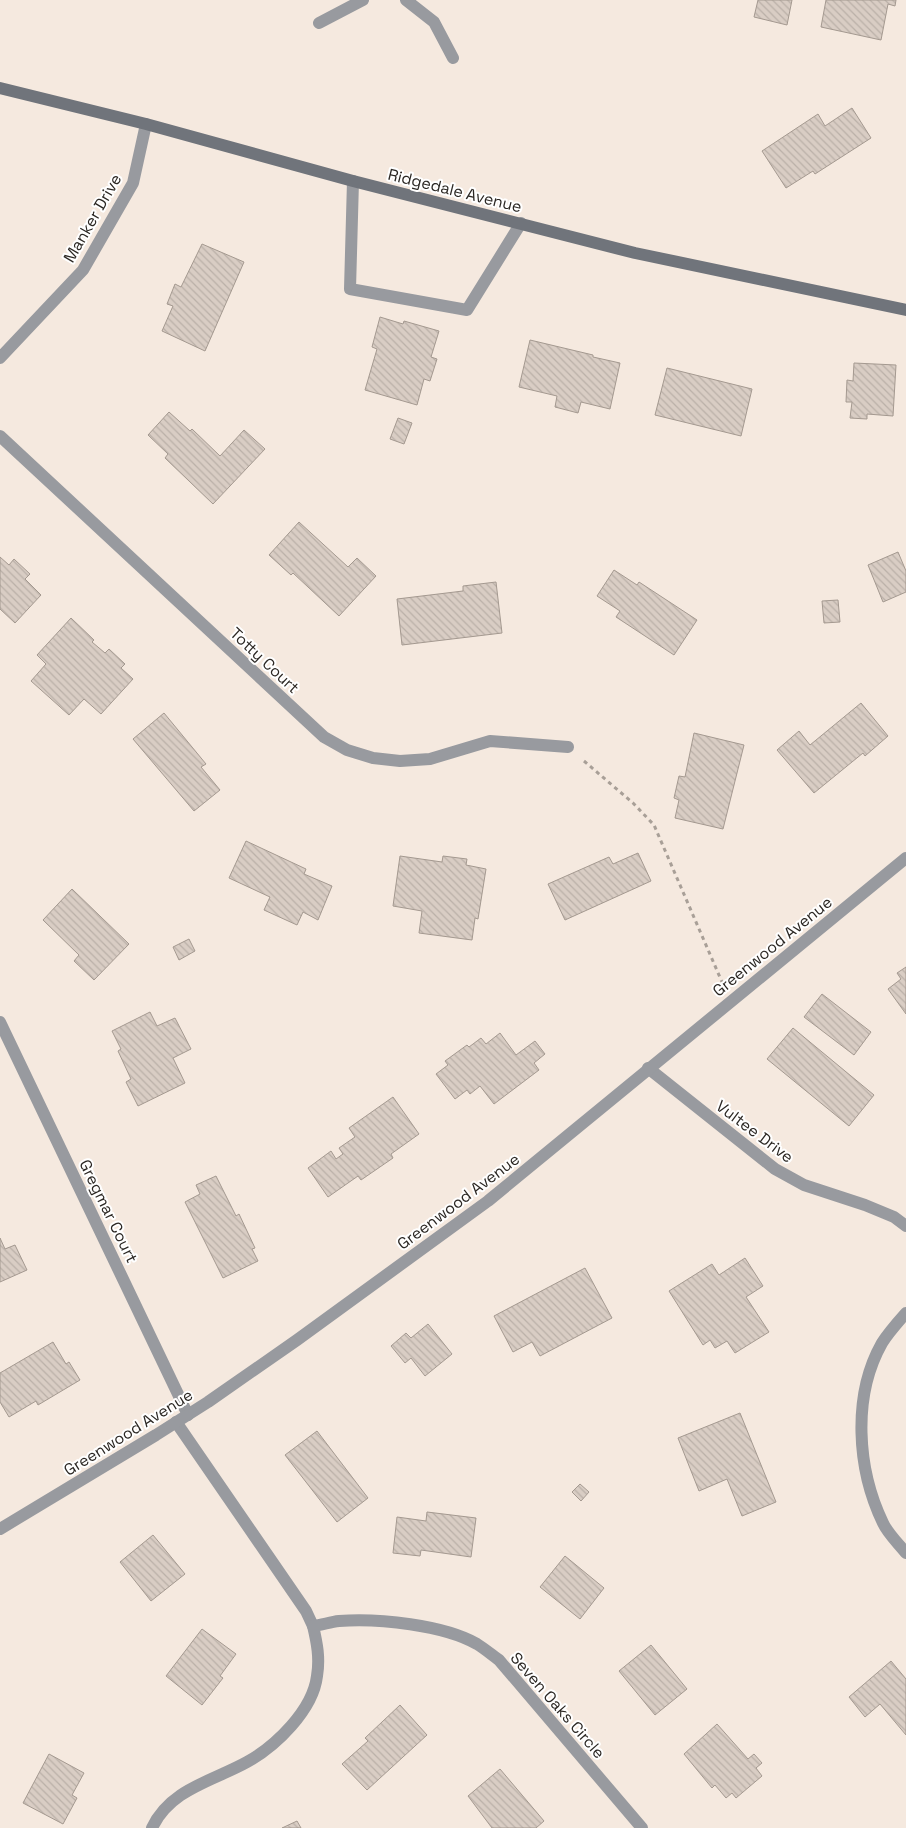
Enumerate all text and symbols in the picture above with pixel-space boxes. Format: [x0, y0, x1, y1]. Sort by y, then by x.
street label: Ridgedale Avenue [386, 164, 524, 217]
street label: Manker Drive [59, 170, 126, 266]
street label: Totty Court [226, 623, 304, 698]
street label: Greenwood Avenue [708, 892, 836, 1001]
street label: Vultee Drive [712, 1095, 798, 1167]
street label: Greenwood Avenue [393, 1148, 524, 1254]
street label: Gregmar Court [74, 1156, 143, 1266]
street label: Greenwood Avenue [60, 1384, 197, 1481]
street label: Seven Oaks Circle [506, 1648, 610, 1763]

